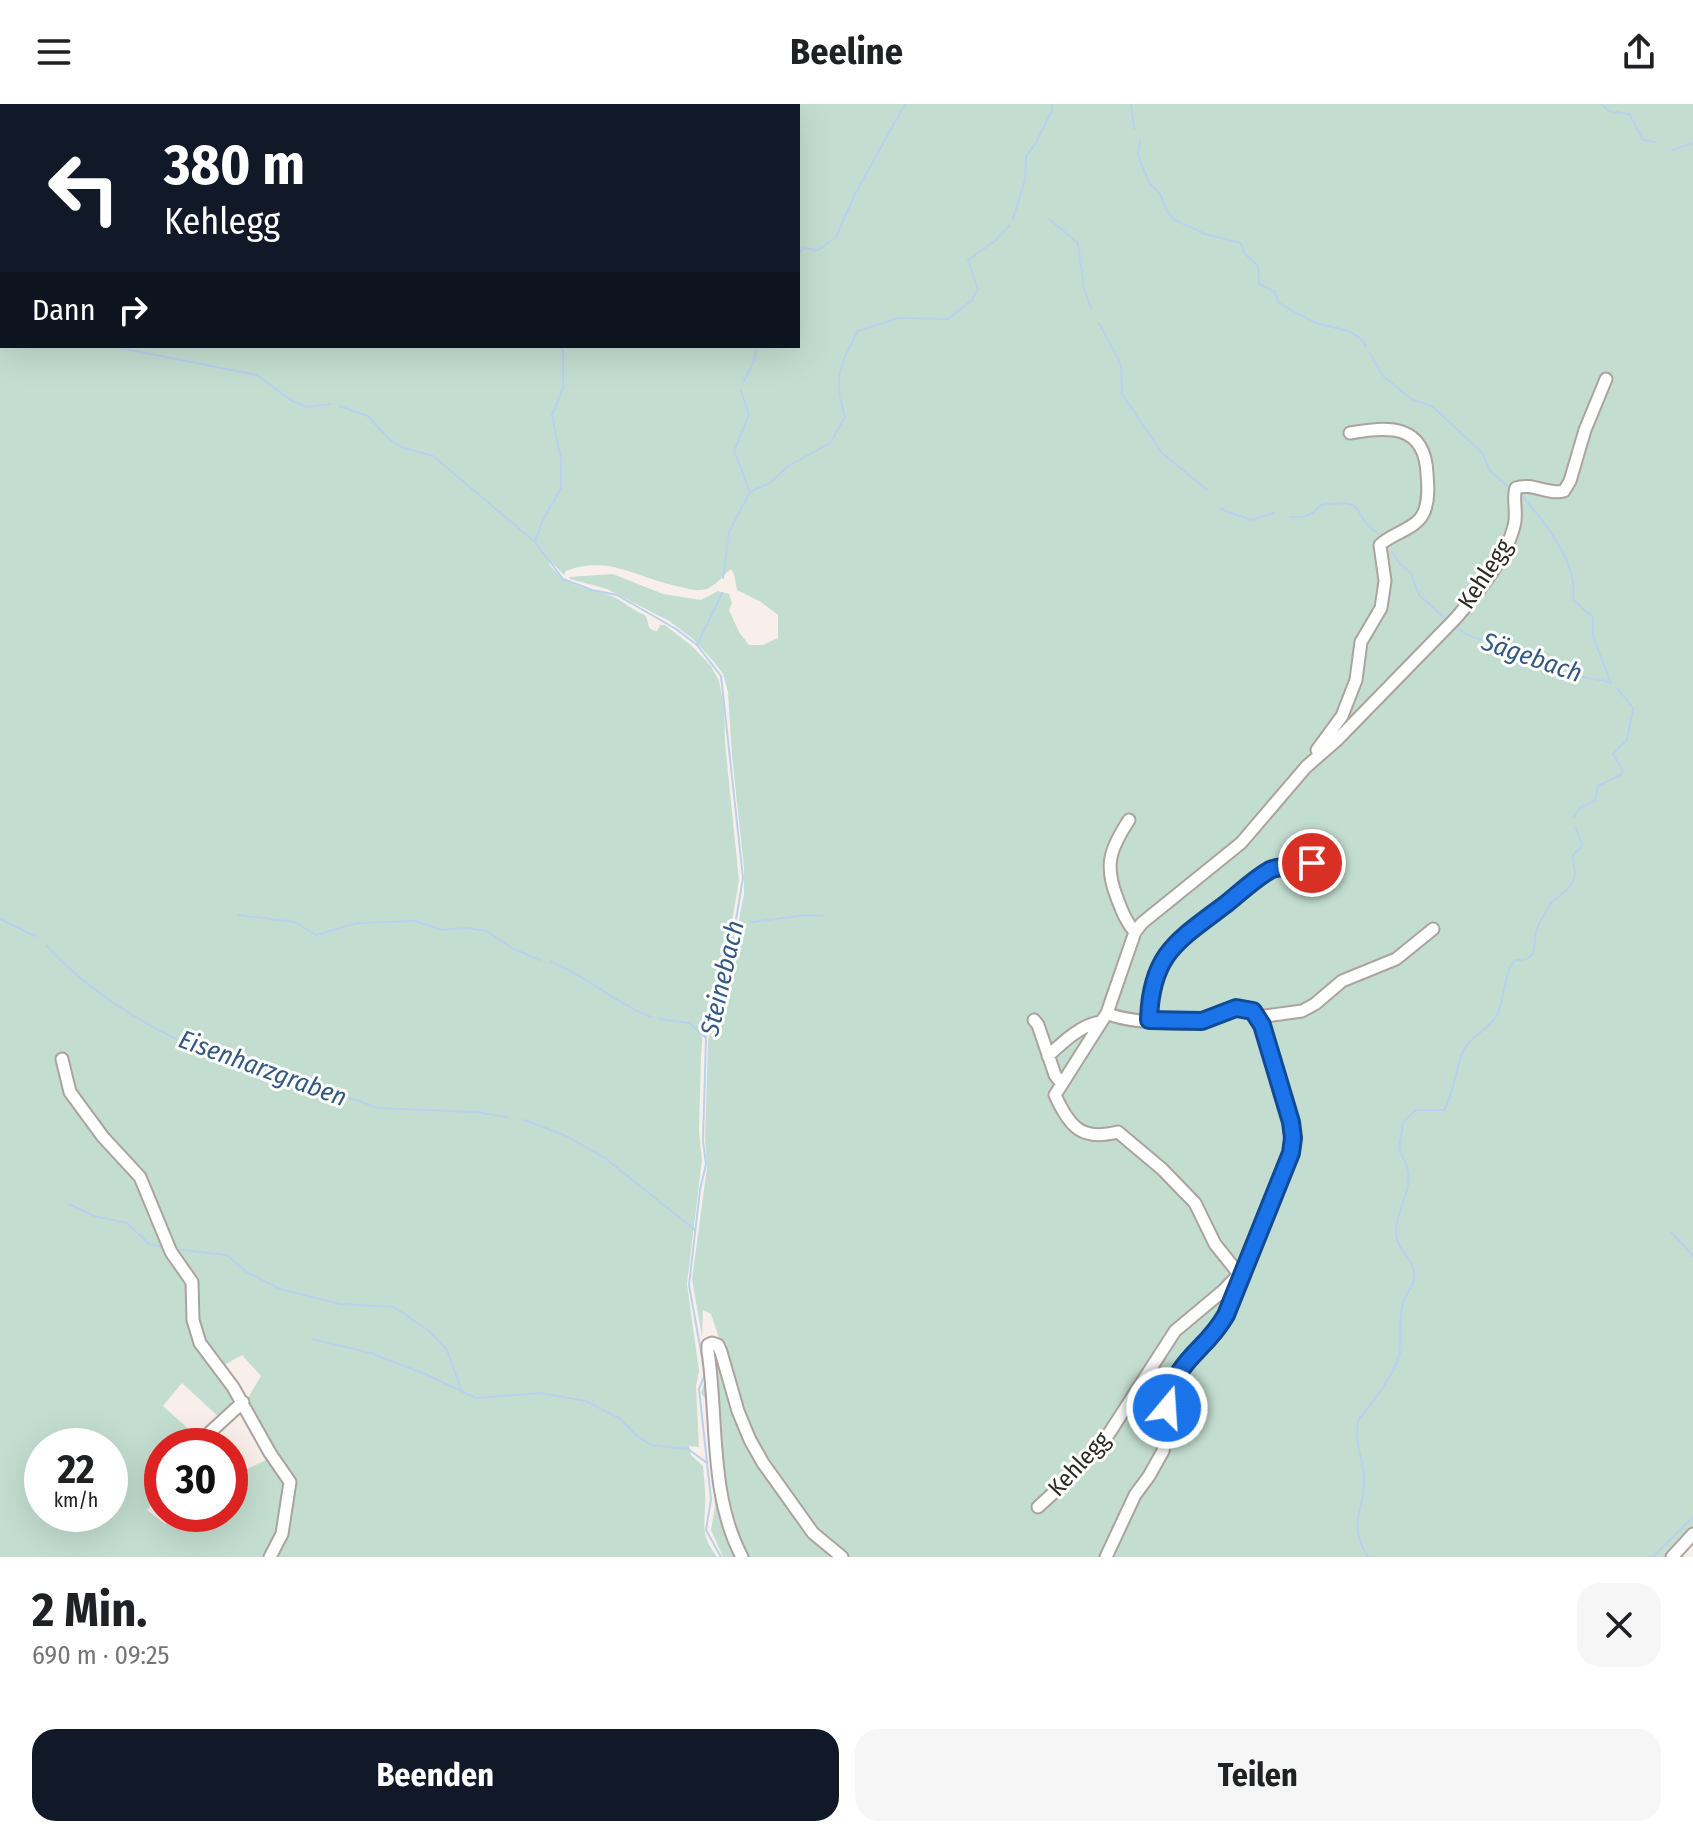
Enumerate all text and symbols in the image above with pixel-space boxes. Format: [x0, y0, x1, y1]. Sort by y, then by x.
icon: menu [32, 30, 76, 74]
text: Beeline [790, 30, 903, 74]
icon: share [1617, 30, 1661, 74]
text: 380 m [164, 132, 305, 199]
icon: left [32, 136, 136, 240]
text: Kehlegg [164, 200, 280, 244]
icon: right [111, 288, 155, 332]
text: Dann [32, 292, 95, 328]
street label: Kehlegg [1452, 533, 1518, 614]
water label: Sägebach [1477, 626, 1586, 689]
pin [1278, 829, 1346, 897]
icon: arrive [1290, 841, 1334, 885]
water label: Steinebach [694, 917, 751, 1040]
water label: Eisenharzgraben [175, 1024, 351, 1113]
position arrow [1125, 1366, 1209, 1450]
street label: Kehlegg [1042, 1426, 1116, 1502]
speed limit sign: 30 [144, 1428, 248, 1532]
text: 22 [57, 1446, 95, 1494]
text: km/h [54, 1488, 98, 1512]
text: 2 Min. [32, 1581, 147, 1639]
button: close [1577, 1583, 1661, 1667]
text: 690 m · 09:25 [32, 1640, 169, 1671]
button: Beenden [32, 1729, 839, 1821]
button: Teilen [855, 1729, 1661, 1821]

